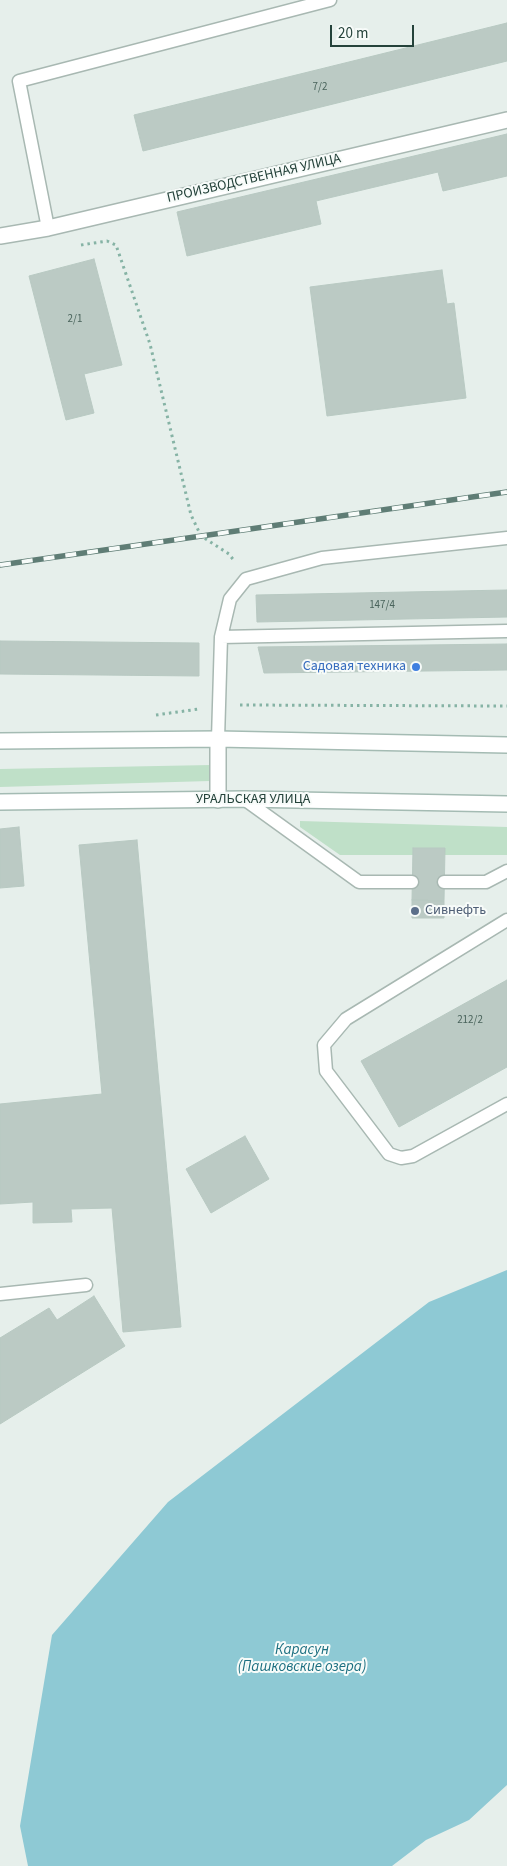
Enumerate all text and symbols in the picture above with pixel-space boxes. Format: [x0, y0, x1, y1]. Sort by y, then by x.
scale bar [332, 15, 416, 47]
text: 20 m [338, 23, 368, 44]
house number: 7/2 [313, 81, 327, 95]
street label: ПРОИЗВОДСТВЕННАЯ УЛИЦА [165, 151, 343, 207]
house number: 2/1 [68, 313, 82, 327]
house number: 147/4 [369, 599, 395, 613]
place label: Садовая техника [303, 659, 406, 675]
marker: Садовая техника [410, 661, 422, 673]
street label: УРАЛЬСКАЯ УЛИЦА [196, 792, 310, 808]
place label: Сивнефть [425, 903, 486, 919]
marker: Сивнефть [409, 905, 421, 917]
house number: 212/2 [457, 1014, 483, 1028]
water label: Карасун (Пашковские озера) [238, 1642, 366, 1677]

